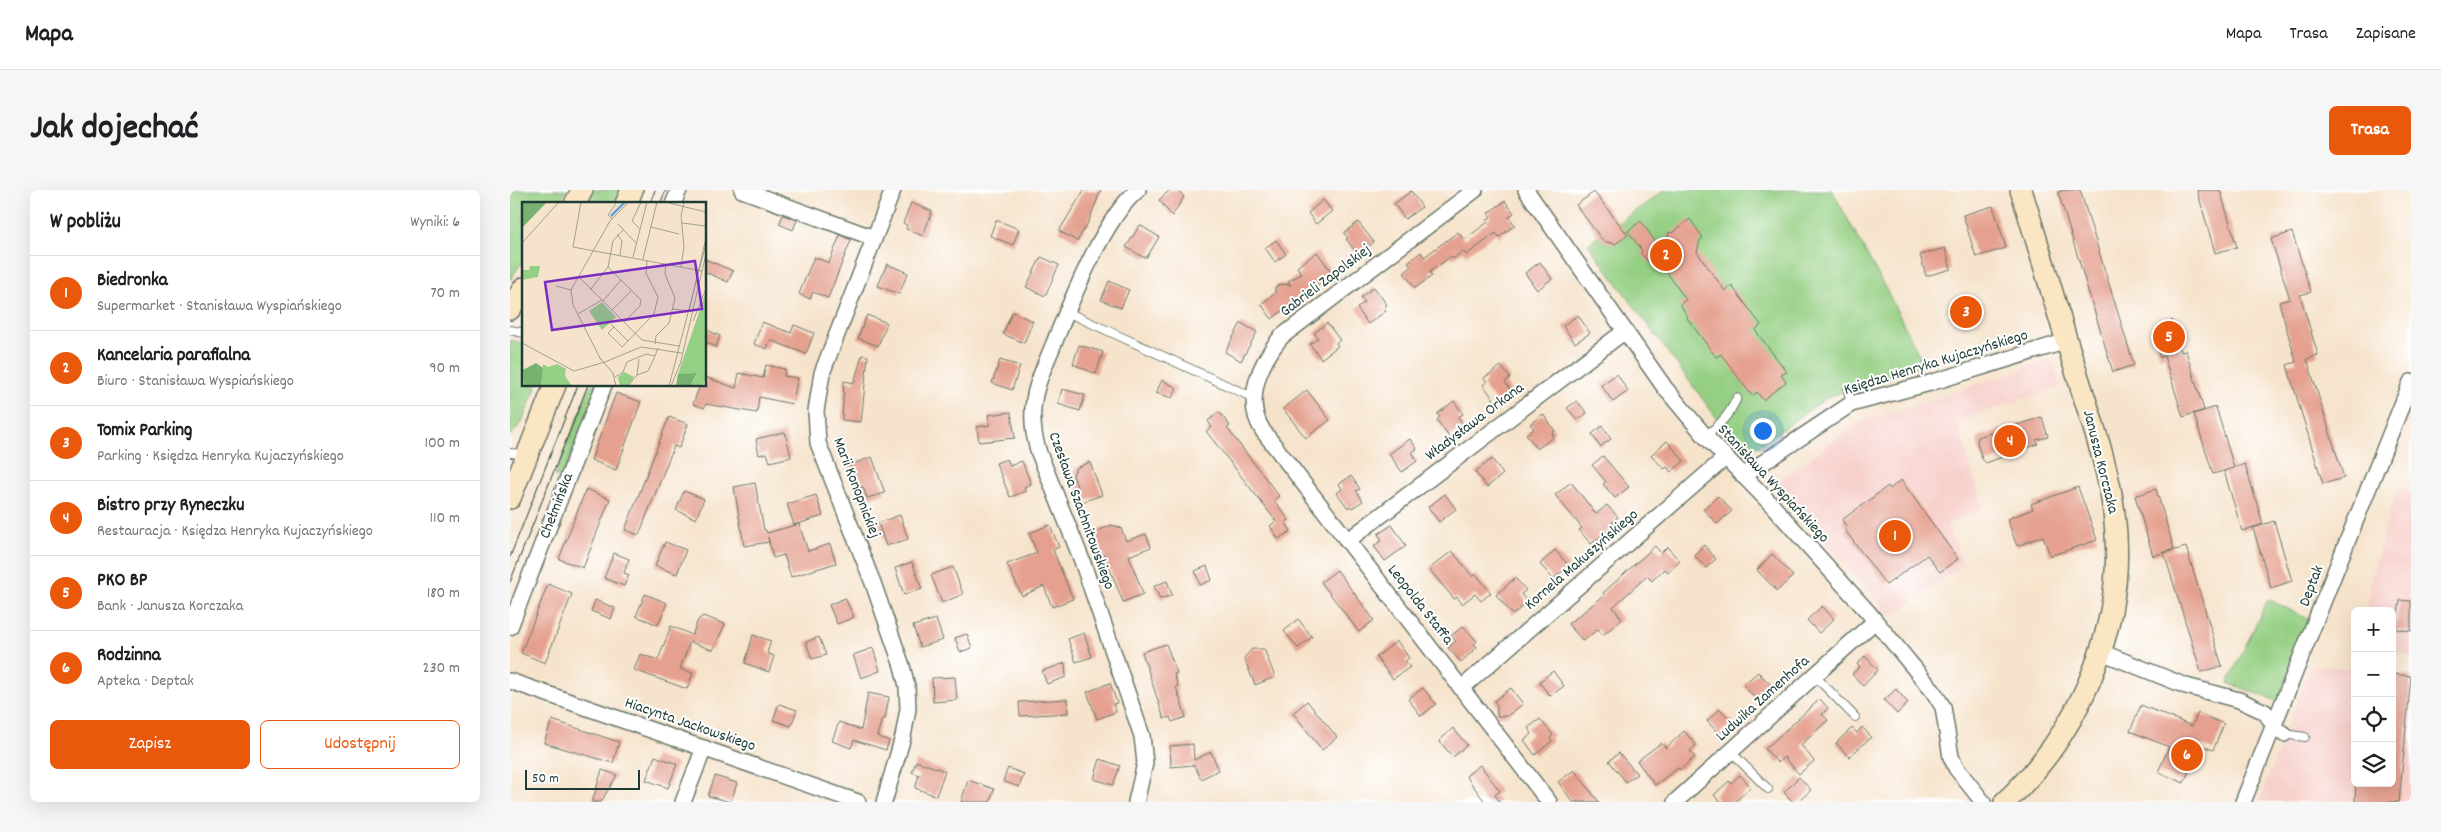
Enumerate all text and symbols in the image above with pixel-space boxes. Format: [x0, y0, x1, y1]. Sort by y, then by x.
text: Mapa [25, 18, 73, 52]
text: Mapa [2226, 22, 2261, 47]
text: Trasa [2289, 22, 2328, 47]
text: Zapisane [2356, 22, 2416, 47]
text: Jak dojechać [30, 105, 199, 155]
button: Trasa [2329, 106, 2411, 155]
inset map [522, 202, 706, 386]
text: W pobliżu [50, 208, 121, 238]
text: Wyniki: 6 [410, 211, 460, 234]
pin: 2 [1650, 236, 1682, 274]
street label: Gabrieli Zapolskiej [1275, 239, 1377, 323]
text: Biedronka [97, 268, 168, 295]
text: 1 [64, 282, 68, 305]
text: 70 m [430, 282, 460, 305]
pin: 3 [1950, 293, 1982, 331]
text: Supermarket · Stanisława Wyspiańskiego [97, 295, 342, 318]
pin: 5 [2153, 318, 2185, 356]
street label: Księdza Henryka Kujaczyńskiego [1841, 324, 2031, 402]
text: Kancelaria parafialna [97, 343, 250, 370]
text: 2 [63, 357, 70, 380]
text: 90 m [429, 357, 460, 380]
text: Biuro · Stanisława Wyspiańskiego [97, 370, 294, 393]
street label: Władysława Orkana [1421, 377, 1530, 467]
street label: Janusza Korczaka [2076, 408, 2124, 517]
text: Tomix Parking [97, 418, 192, 445]
your location [1750, 418, 1776, 444]
street label: Stanisława Wyspiańskiego [1712, 419, 1834, 549]
pin: 4 [1994, 422, 2026, 460]
street label: Czesława Szachnitowskiego [1042, 429, 1120, 593]
text: 3 [62, 432, 70, 455]
text: 100 m [424, 432, 460, 455]
street label: Marii Konopnickiej [826, 434, 886, 542]
text: Parking · Księdza Henryka Kujaczyńskiego [97, 445, 344, 468]
street label: Chełmińska [534, 469, 580, 542]
text: Bistro przy Ryneczku [97, 493, 244, 520]
street label: Kornela Makuszyńskiego [1520, 504, 1644, 616]
text: 4 [63, 507, 69, 530]
text: 110 m [430, 507, 460, 530]
pin: 1 [1879, 517, 1911, 555]
text: Restauracja · Księdza Henryka Kujaczyńskiego [97, 520, 373, 543]
street label: Leopolda Staffa [1381, 560, 1459, 650]
street label: Deptak [2294, 562, 2330, 610]
text: PKO BP [97, 568, 147, 595]
text: 5 [62, 582, 70, 605]
text: 180 m [427, 582, 460, 605]
text: Bank · Janusza Korczaka [97, 595, 243, 618]
map controls [2351, 607, 2396, 787]
button: + [2351, 607, 2396, 652]
text: Rodzinna [97, 643, 161, 670]
street label: Ludwika Zamenhofa [1711, 650, 1815, 748]
button: − [2351, 652, 2396, 697]
text: 6 [62, 657, 70, 680]
text: 230 m [423, 657, 460, 680]
text: Apteka · Deptak [97, 670, 194, 693]
street label: Hiacynta Jackowskiego [621, 692, 759, 758]
button: locate [2351, 697, 2396, 742]
button: Zapisz [50, 720, 250, 769]
button: Udostępnij [260, 720, 460, 769]
pin: 6 [2171, 736, 2203, 774]
button: layers [2351, 742, 2396, 787]
scale bar [525, 767, 640, 790]
text: 50 m [532, 769, 559, 789]

